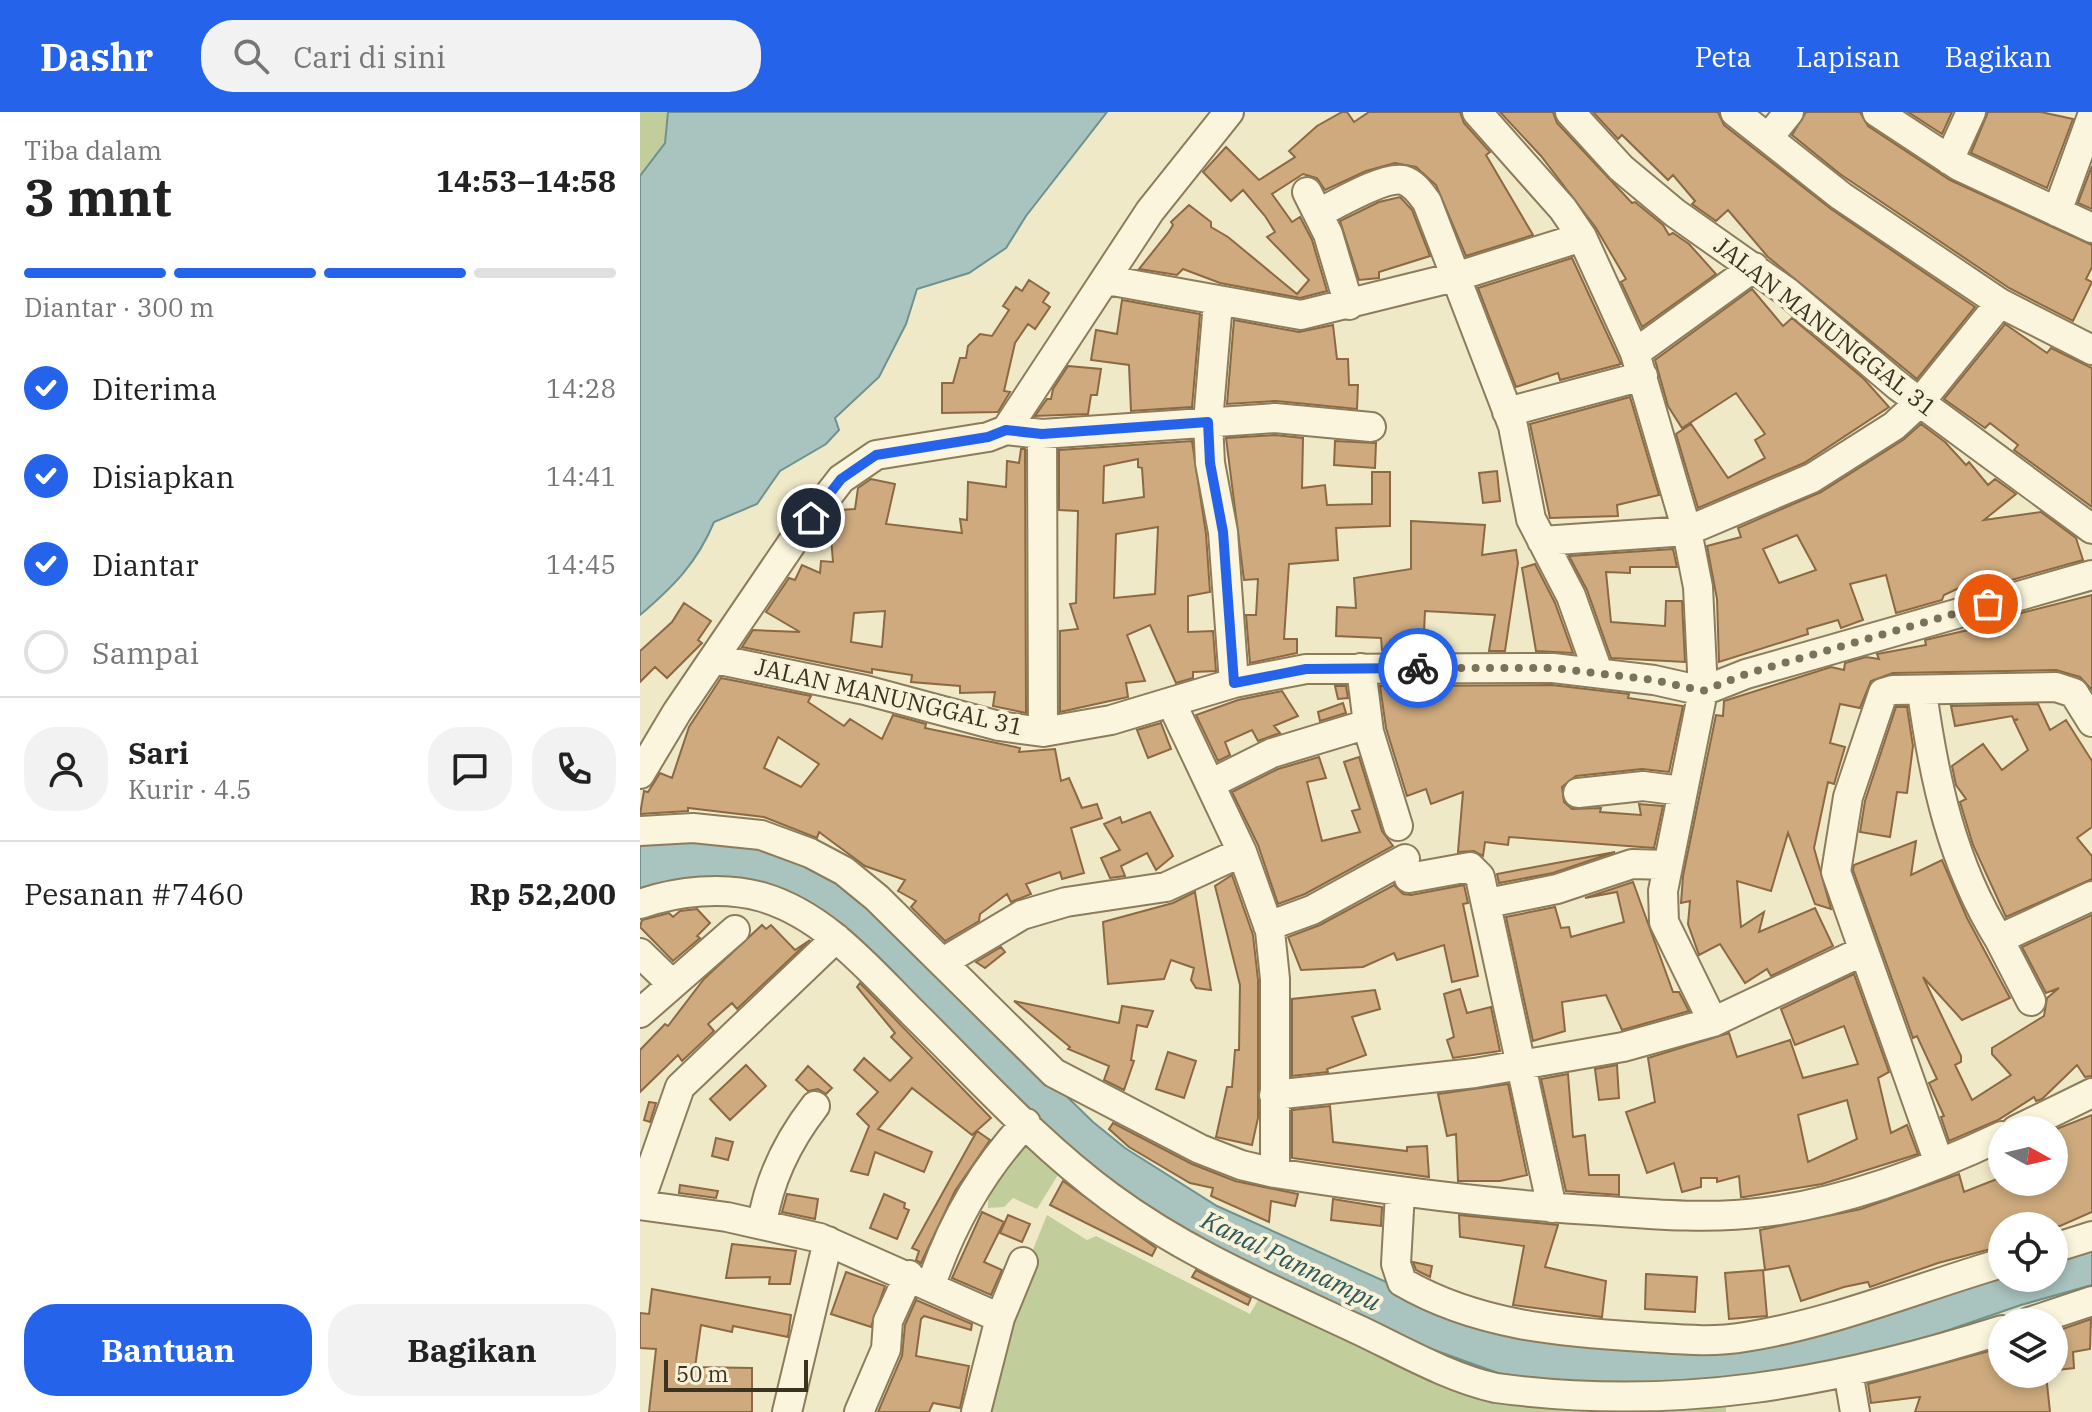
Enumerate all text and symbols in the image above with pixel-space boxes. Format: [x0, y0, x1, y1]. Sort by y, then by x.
search box [201, 20, 761, 92]
text: Dashr [40, 32, 153, 81]
icon: search [229, 34, 273, 78]
text: Cari di sini [293, 37, 446, 76]
text: Peta [1695, 38, 1752, 75]
text: Lapisan [1796, 38, 1901, 75]
text: Bagikan [1945, 38, 2052, 75]
text: Tiba dalam [24, 133, 162, 167]
text: 14:53–14:58 [436, 161, 616, 200]
text: 3 mnt [24, 163, 172, 230]
street label: JALAN MANUNGGAL 31 [1708, 229, 1944, 423]
text: Diantar · 300 m [24, 290, 214, 324]
icon: check [24, 366, 68, 410]
text: Diterima [92, 369, 217, 408]
text: 14:28 [546, 371, 616, 405]
icon: check [24, 454, 68, 498]
text: Disiapkan [92, 457, 235, 496]
text: 14:41 [546, 459, 616, 493]
pin [777, 484, 845, 552]
icon: home [789, 496, 833, 540]
icon: check [24, 542, 68, 586]
text: Diantar [92, 545, 198, 584]
text: 14:45 [546, 547, 616, 581]
pin [1954, 570, 2022, 638]
icon: bag [1966, 582, 2010, 626]
courier [1378, 628, 1458, 708]
text: Sampai [92, 633, 199, 672]
icon: bike [1396, 646, 1440, 690]
street label: JALAN MANUNGGAL 31 [752, 650, 1026, 742]
button: person [24, 727, 108, 811]
button: chat [428, 727, 512, 811]
button: phone [532, 727, 616, 811]
text: Sari [128, 733, 189, 772]
text: Kurir · 4.5 [128, 772, 252, 806]
text: Pesanan #7460 [24, 874, 244, 913]
text: Rp 52,200 [470, 874, 616, 913]
north arrow [1988, 1116, 2068, 1196]
map controls [1988, 1116, 2068, 1388]
water label: Kanal Pannampu [1195, 1202, 1387, 1318]
button: locate [1988, 1212, 2068, 1292]
button: Bantuan [24, 1304, 312, 1396]
button: Bagikan [328, 1304, 616, 1396]
button: layers [1988, 1308, 2068, 1388]
scale bar [664, 1356, 808, 1392]
text: 50 m [676, 1359, 728, 1388]

